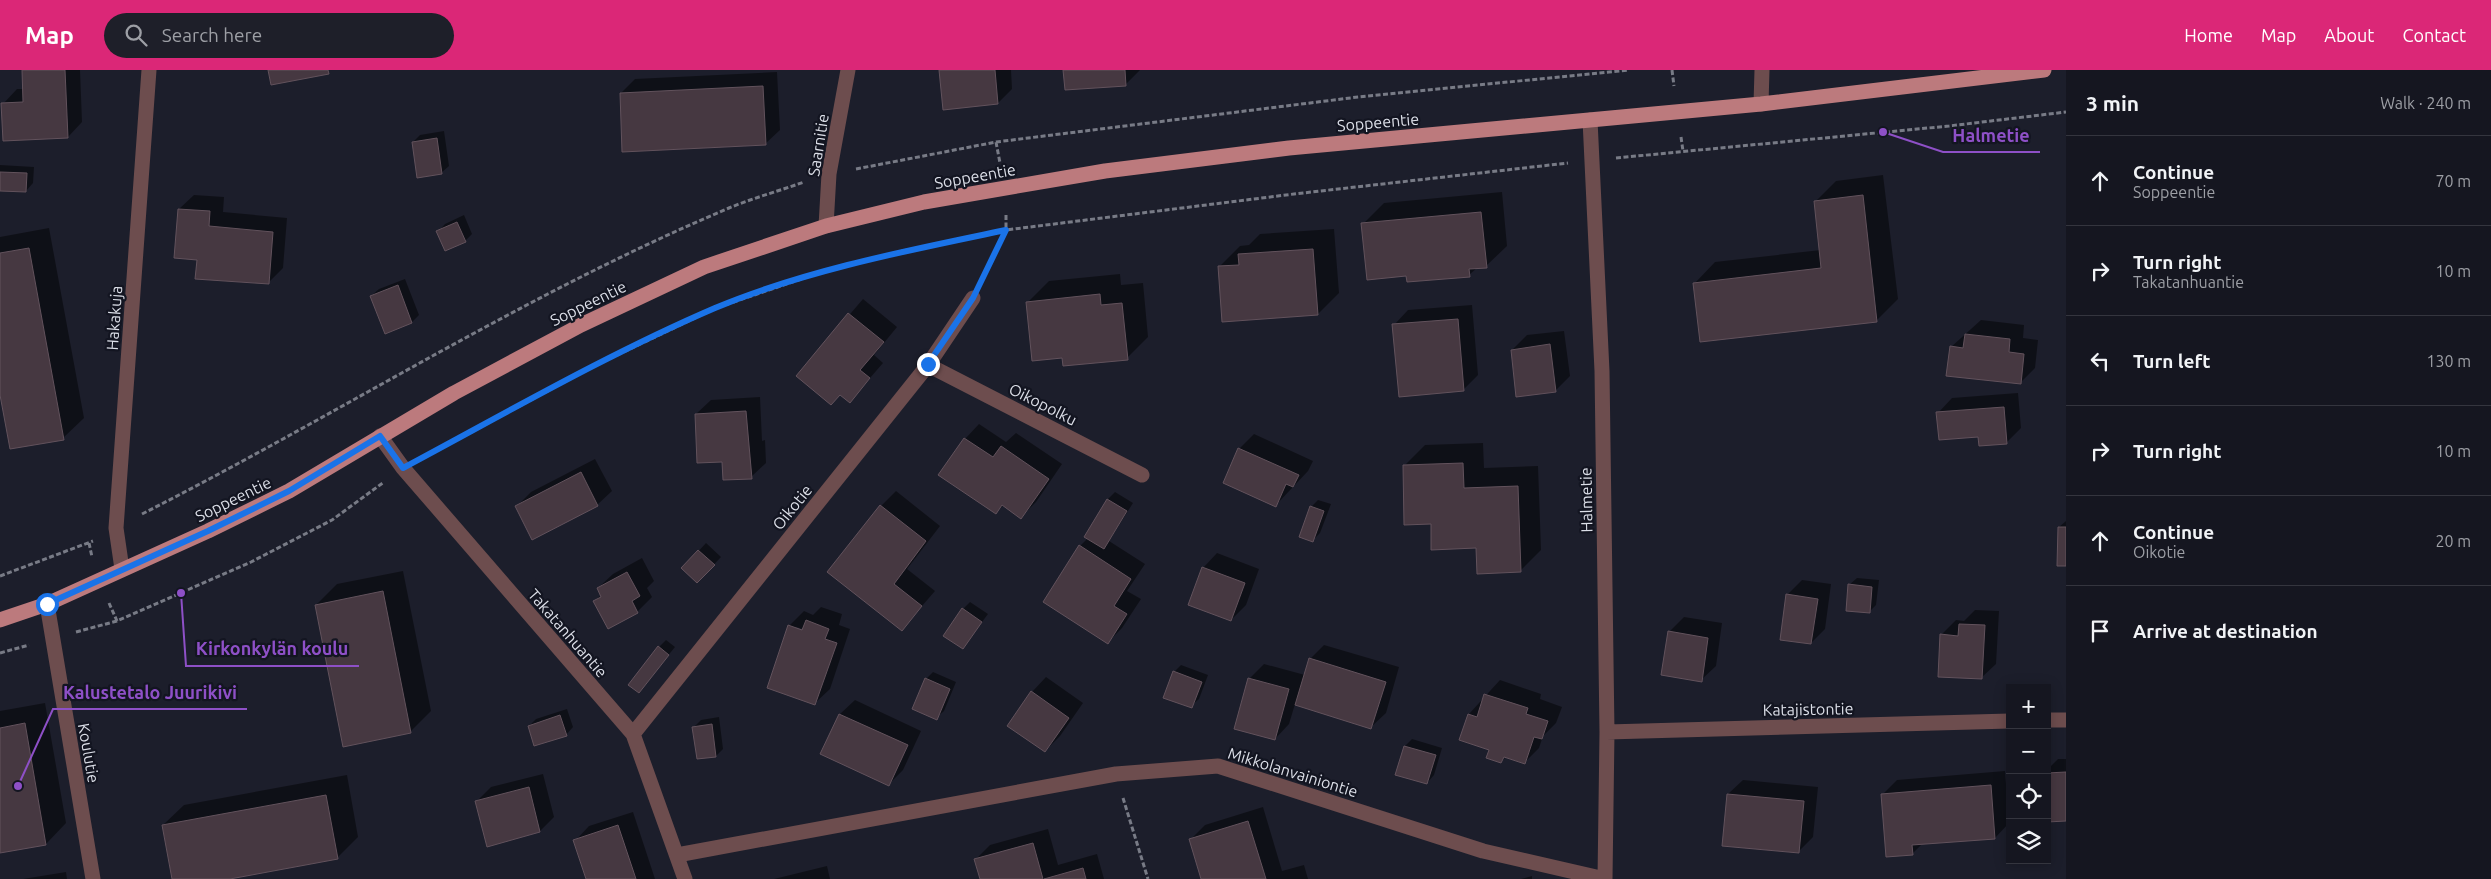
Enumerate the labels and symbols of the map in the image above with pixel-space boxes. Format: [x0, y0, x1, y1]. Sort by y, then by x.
street label: Soppeentie [1336, 109, 1420, 135]
street label: Saarnitie [804, 113, 832, 177]
callout: Halmetie [1943, 119, 2040, 152]
text: Halmetie [1952, 125, 2030, 145]
street label: Soppeentie [933, 160, 1017, 192]
street label: Soppeentie [547, 277, 629, 329]
street label: Hakakuja [103, 285, 125, 351]
route end [917, 353, 940, 376]
street label: Oikopolku [1006, 379, 1080, 429]
street label: Halmetie [1576, 467, 1596, 533]
street label: Soppeentie [192, 473, 274, 525]
street label: Oikotie [769, 481, 815, 533]
street label: Takatanhuantie [525, 585, 611, 681]
route start [36, 593, 59, 616]
callout: Kirkonkylän koulu [186, 633, 359, 666]
text: Kirkonkylän koulu [196, 638, 348, 658]
callout: Kalustetalo Juurikivi [53, 676, 247, 709]
text: Kalustetalo Juurikivi [63, 682, 237, 702]
street label: Katajistontie [1762, 699, 1854, 719]
street label: Koulutie [75, 722, 103, 784]
street label: Mikkolanvainiontie [1226, 744, 1360, 800]

